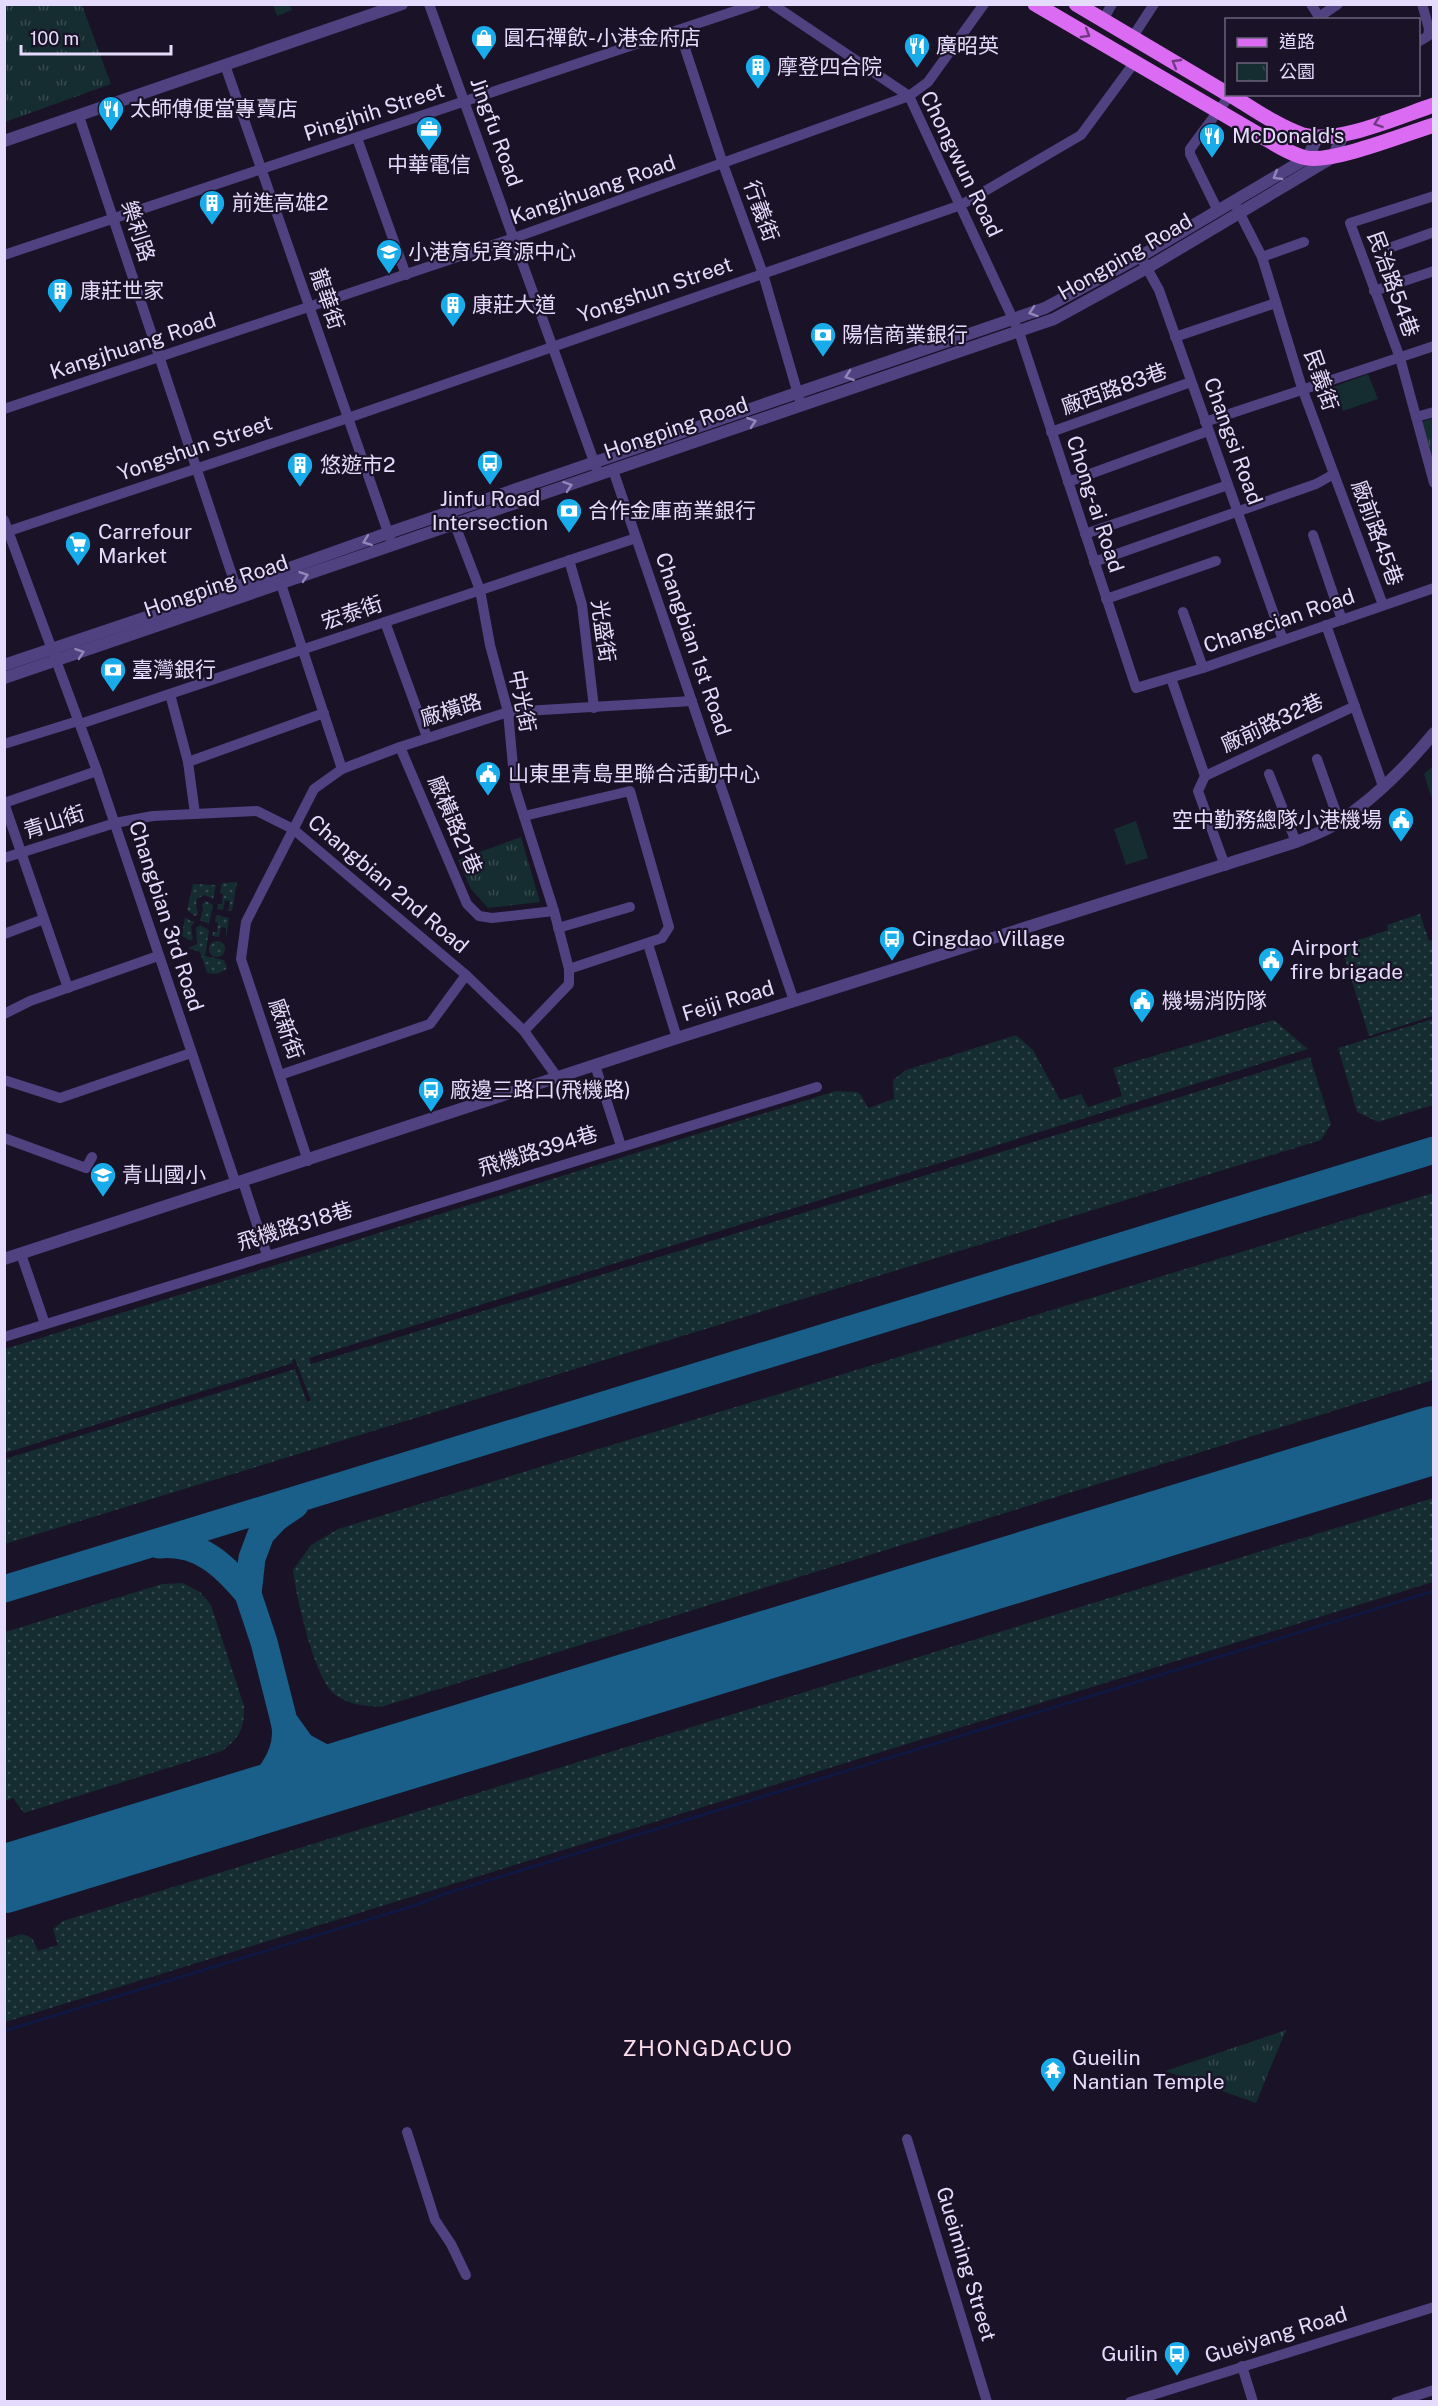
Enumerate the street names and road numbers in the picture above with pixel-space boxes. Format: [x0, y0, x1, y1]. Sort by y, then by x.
street label: Jingfu Road [465, 74, 528, 190]
street label: Pingjhih Street [300, 77, 447, 146]
street label: Chongwun Road [915, 87, 1008, 241]
street label: Kangjhuang Road [507, 150, 679, 230]
street label: 行義街 [739, 177, 784, 245]
street label: 樂利路 [117, 197, 160, 265]
street label: Hongping Road [1053, 208, 1196, 305]
street label: 民治路54巷 [1363, 228, 1424, 340]
street label: Yongshun Street [574, 251, 735, 328]
street label: 龍華街 [305, 265, 350, 333]
street label: Kangjhuang Road [47, 307, 219, 384]
street label: 民義街 [1299, 346, 1344, 414]
street label: 廠西路83巷 [1058, 358, 1170, 419]
street label: Changsi Road [1199, 374, 1268, 508]
street label: Hongping Road [600, 391, 751, 464]
street label: Yongshun Street [114, 409, 275, 486]
street label: Chong-ai Road [1062, 432, 1129, 575]
street label: 廠前路45巷 [1347, 477, 1408, 589]
street label: Hongping Road [140, 549, 291, 622]
street label: Changbian 1st Road [650, 549, 737, 739]
street label: Changcian Road [1200, 583, 1358, 658]
street label: 宏泰街 [318, 590, 386, 635]
street label: 光盛街 [587, 598, 620, 664]
street label: 中光街 [504, 668, 541, 734]
street label: 廠橫路 [417, 688, 485, 731]
street label: 廠前路32巷 [1217, 688, 1327, 757]
street label: 廠橫路21巷 [423, 772, 487, 878]
street label: 青山街 [20, 800, 88, 843]
street label: Changbian 2nd Road [303, 809, 474, 958]
street label: Changbian 3rd Road [124, 818, 209, 1014]
street label: Feiji Road [679, 975, 777, 1026]
street label: 廠新街 [264, 995, 309, 1063]
street label: 飛機路394巷 [475, 1121, 601, 1181]
street label: 飛機路318巷 [234, 1196, 356, 1255]
street label: Gueiming Street [931, 2184, 1002, 2344]
street label: Gueiyang Road [1202, 2301, 1350, 2368]

